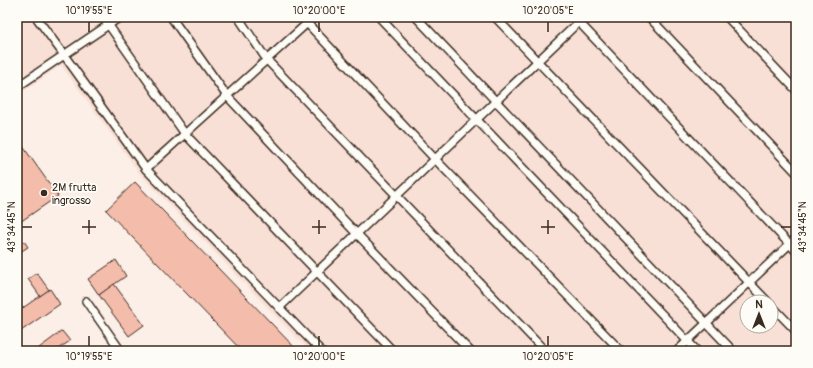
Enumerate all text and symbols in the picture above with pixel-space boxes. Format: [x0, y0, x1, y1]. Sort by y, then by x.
text: 10°19'55"E [66, 5, 112, 17]
text: 10°20'00"E [293, 5, 345, 17]
text: 10°20'05"E [522, 5, 574, 17]
place label: 2M frutta ingrosso [52, 181, 96, 207]
marker: 2M frutta ingrosso [39, 188, 49, 198]
text: 43°34'45"N [6, 201, 18, 253]
text: 43°34'45"N [797, 201, 809, 253]
north arrow [739, 294, 779, 334]
text: N [755, 298, 763, 311]
text: 10°19'55"E [66, 351, 112, 363]
text: 10°20'00"E [293, 351, 345, 363]
text: 10°20'05"E [522, 351, 574, 363]

